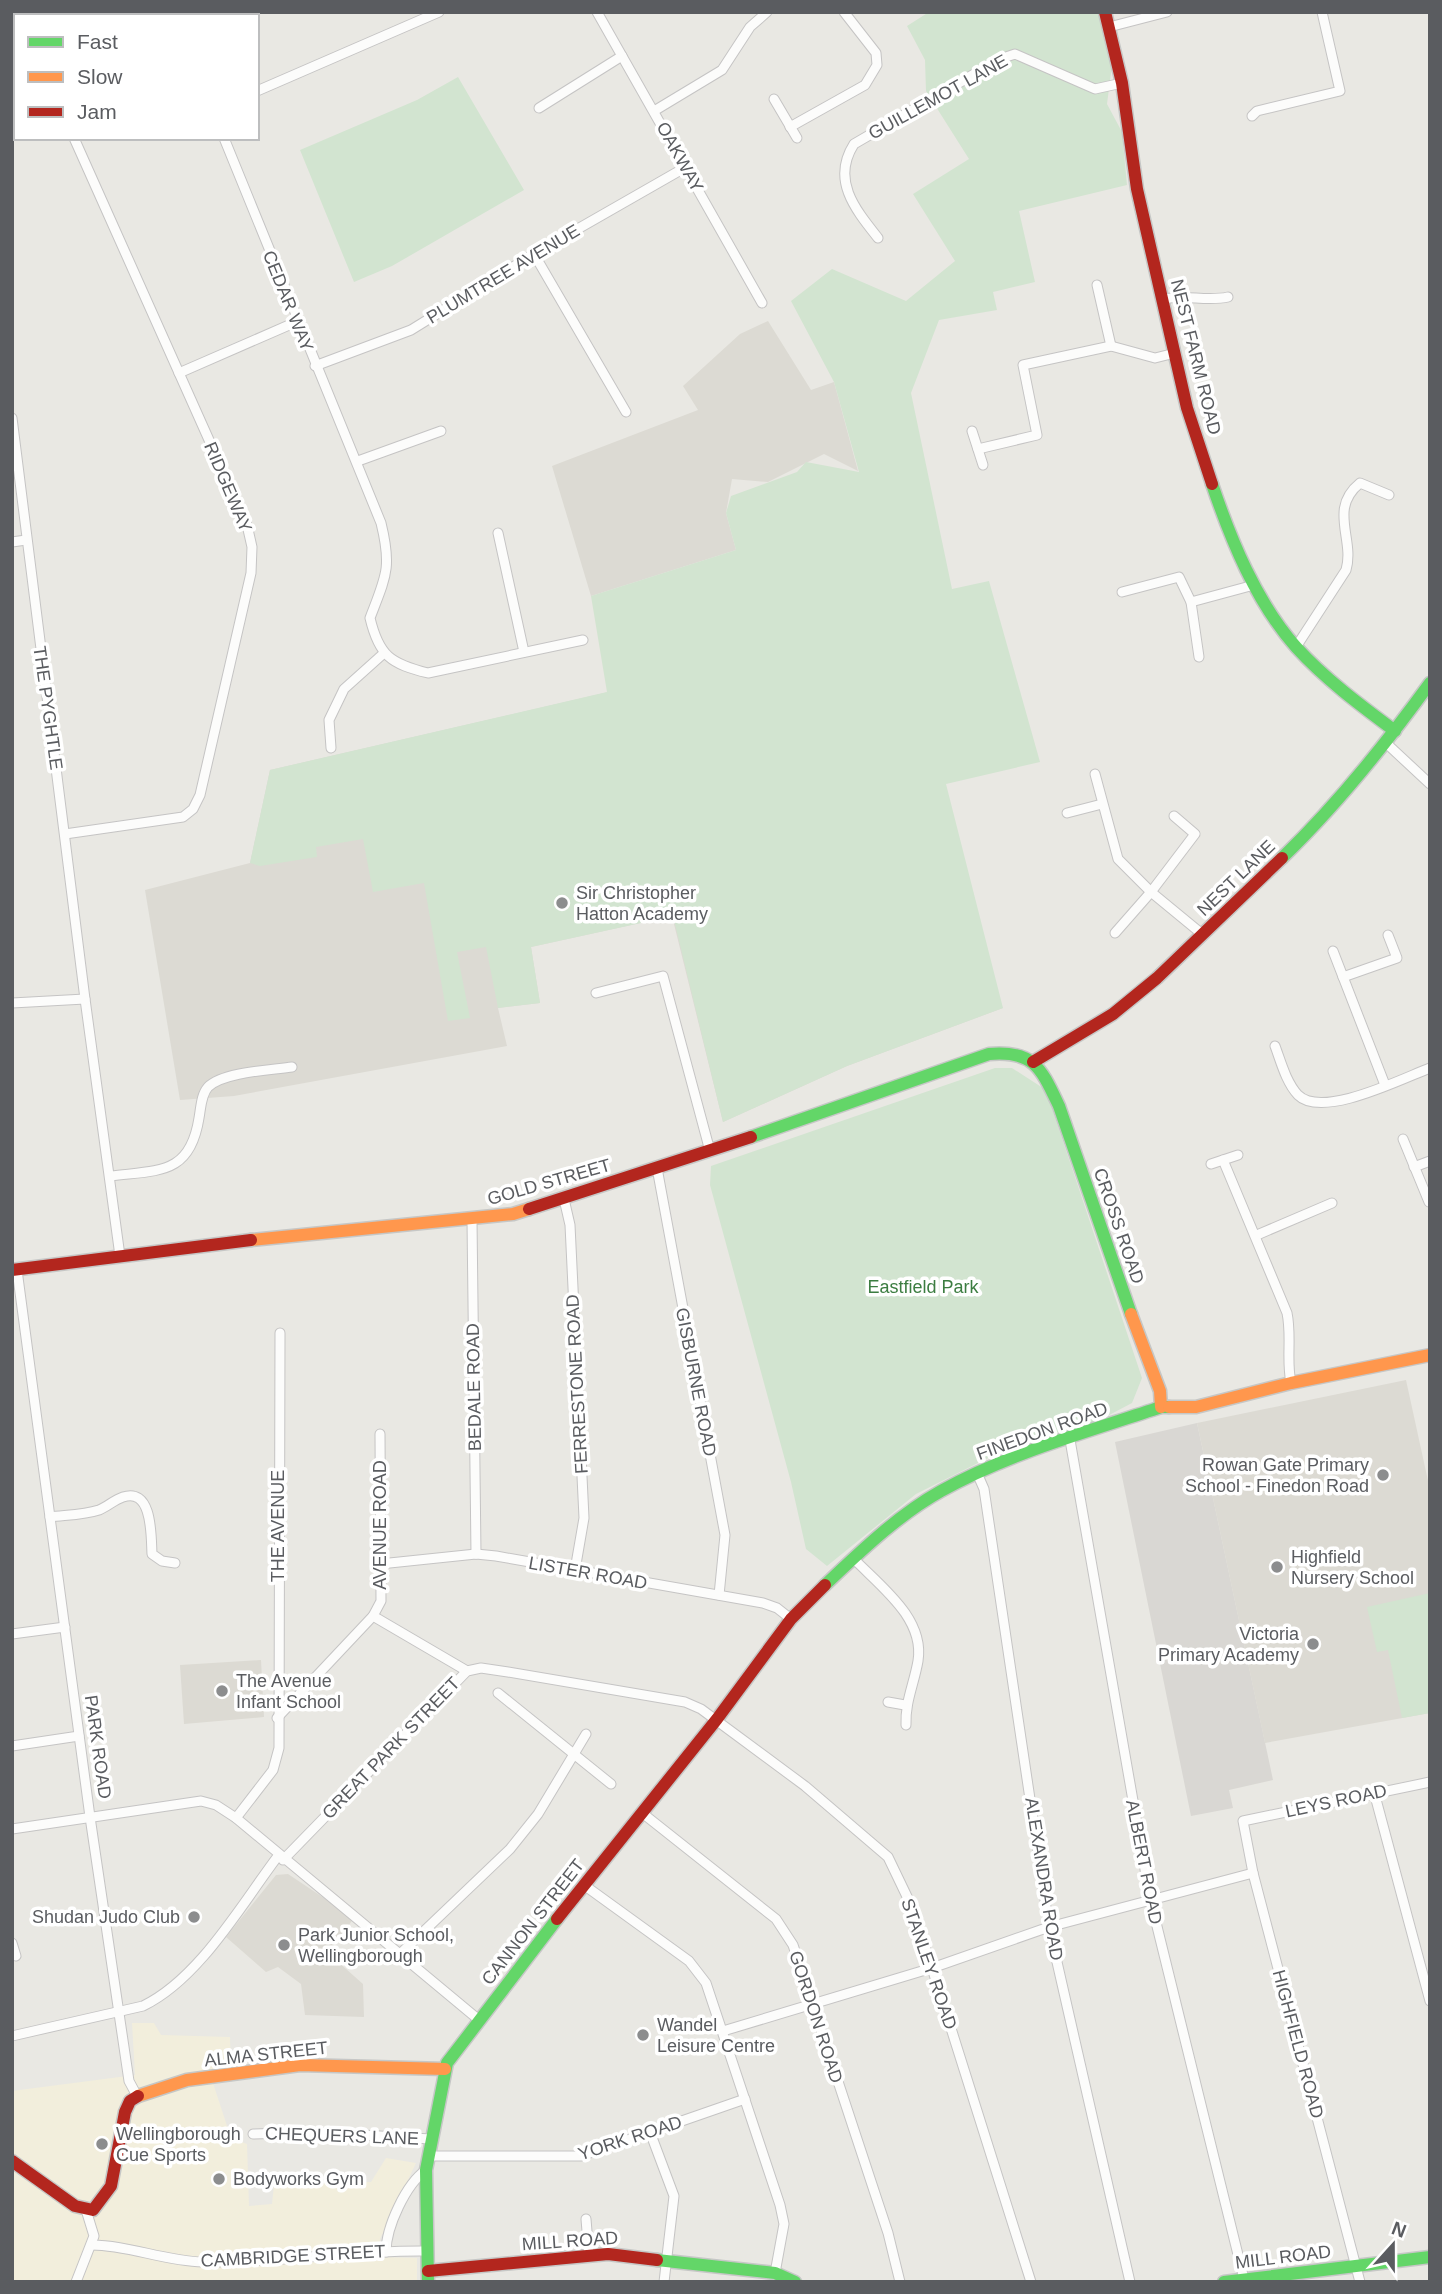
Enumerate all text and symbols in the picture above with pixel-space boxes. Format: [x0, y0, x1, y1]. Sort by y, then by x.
legend [14, 14, 259, 140]
text: Fast [77, 30, 118, 53]
street label: GUILLEMOT LANE [865, 51, 1011, 143]
text: Slow [77, 65, 123, 88]
text: Jam [77, 100, 117, 123]
street label: OAKWAY [653, 118, 707, 196]
street label: PLUMTREE AVENUE [423, 220, 583, 328]
street label: CEDAR WAY [259, 248, 317, 354]
street label: NEST FARM ROAD [1167, 277, 1225, 437]
street label: RIDGEWAY [200, 439, 256, 535]
street label: THE PYGHTLE [29, 645, 67, 771]
street label: NEST LANE [1193, 836, 1279, 920]
place label: Sir Christopher Hatton Academy [576, 883, 708, 924]
marker: Sir Christopher Hatton Academy [554, 895, 570, 911]
street label: GOLD STREET [485, 1155, 613, 1209]
street label: CROSS ROAD [1090, 1166, 1148, 1286]
park label: Eastfield Park [867, 1277, 980, 1297]
street label: FERRESTONE ROAD [562, 1294, 592, 1474]
street label: GISBURNE ROAD [672, 1306, 720, 1458]
street label: BEDALE ROAD [463, 1323, 485, 1451]
street label: FINEDON ROAD [974, 1398, 1110, 1464]
place label: Rowan Gate Primary School - Finedon Road [1185, 1455, 1369, 1496]
street label: AVENUE ROAD [370, 1460, 390, 1590]
marker: Rowan Gate Primary School - Finedon Road [1375, 1467, 1391, 1483]
street label: THE AVENUE [268, 1470, 288, 1582]
place label: Highfield Nursery School [1291, 1547, 1414, 1588]
street label: LISTER ROAD [527, 1553, 649, 1593]
marker: Highfield Nursery School [1269, 1559, 1285, 1575]
place label: Victoria Primary Academy [1158, 1624, 1300, 1665]
marker: Victoria Primary Academy [1305, 1636, 1321, 1652]
place label: The Avenue Infant School [236, 1671, 341, 1712]
street label: GREAT PARK STREET [318, 1673, 464, 1823]
marker: The Avenue Infant School [214, 1683, 230, 1699]
street label: PARK ROAD [81, 1694, 115, 1800]
street label: LEYS ROAD [1284, 1781, 1388, 1821]
street label: ALEXANDRA ROAD [1021, 1796, 1067, 1962]
street label: ALBERT ROAD [1122, 1798, 1166, 1926]
street label: CANNON STREET [478, 1855, 588, 1989]
street label: STANLEY ROAD [897, 1896, 961, 2032]
place label: Shudan Judo Club [32, 1907, 180, 1927]
marker: Shudan Judo Club [186, 1909, 202, 1925]
place label: Park Junior School, Wellingborough [298, 1925, 454, 1966]
marker: Park Junior School, Wellingborough [276, 1937, 292, 1953]
street label: GORDON ROAD [785, 1948, 847, 2086]
street label: HIGHFIELD ROAD [1269, 1968, 1327, 2120]
place label: Wandel Leisure Centre [657, 2015, 775, 2056]
marker: Wandel Leisure Centre [635, 2027, 651, 2043]
street label: ALMA STREET [203, 2038, 329, 2070]
street label: YORK ROAD [576, 2112, 684, 2164]
street label: CHEQUERS LANE [265, 2123, 419, 2149]
place label: Wellingborough Cue Sports [116, 2124, 241, 2165]
marker: Wellingborough Cue Sports [94, 2136, 110, 2152]
place label: Bodyworks Gym [233, 2169, 364, 2189]
marker: Bodyworks Gym [211, 2171, 227, 2187]
north arrow [1358, 2210, 1428, 2280]
text: N [1389, 2217, 1409, 2242]
street label: MILL ROAD [521, 2228, 619, 2254]
street label: CAMBRIDGE STREET [200, 2241, 386, 2271]
street label: MILL ROAD [1234, 2241, 1332, 2273]

